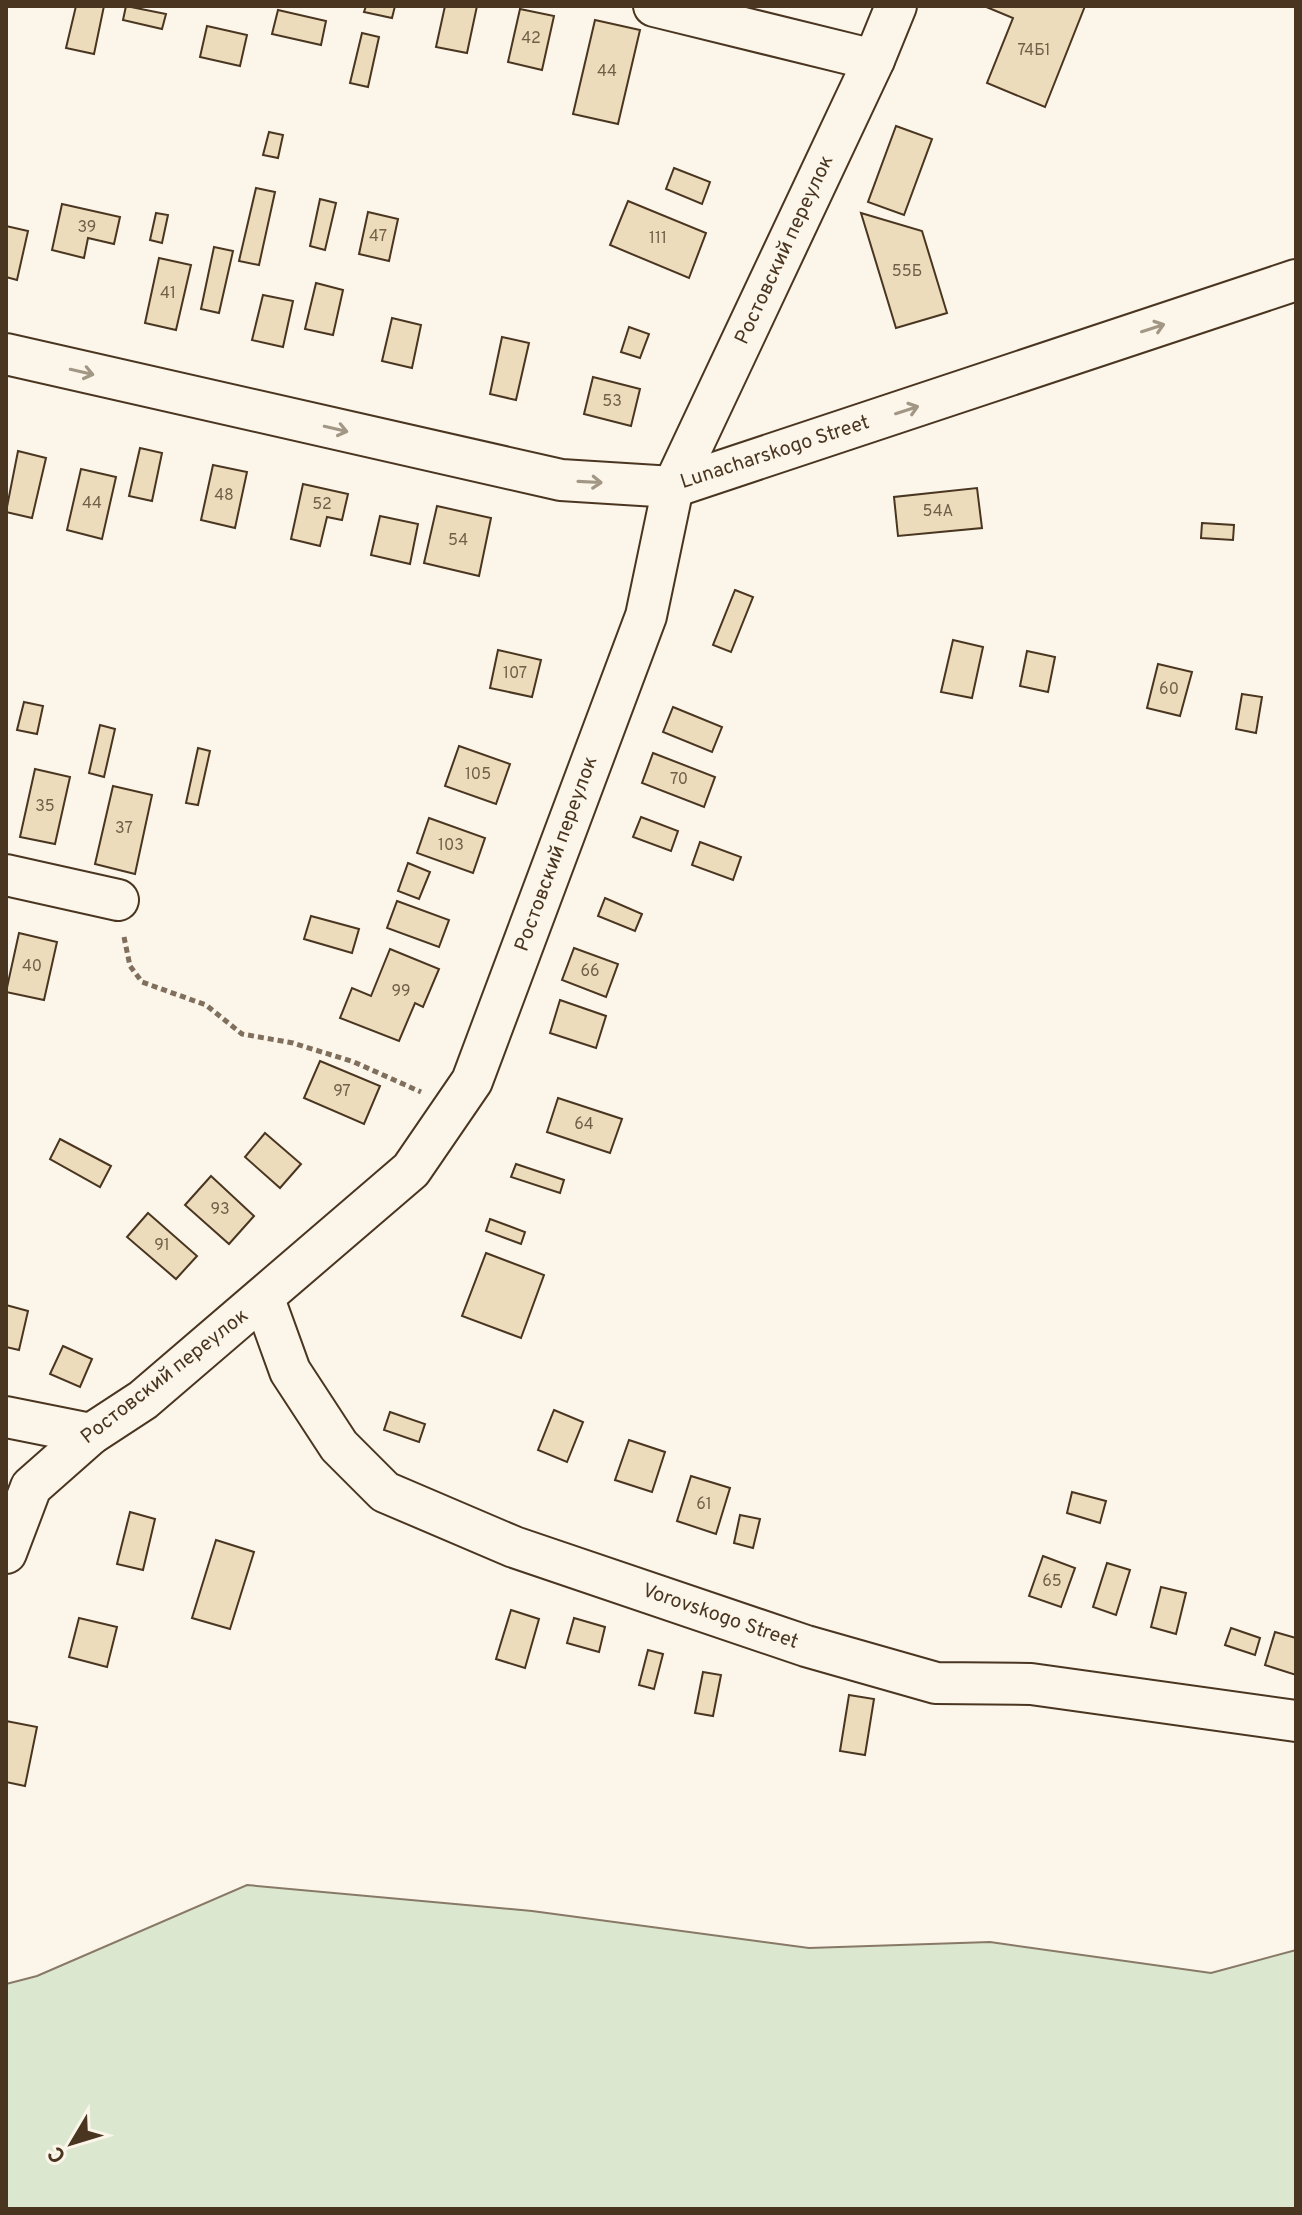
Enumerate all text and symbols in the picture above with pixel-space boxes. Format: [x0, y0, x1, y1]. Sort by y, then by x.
house number: 42 [521, 29, 541, 49]
house number: 74Б1 [1017, 41, 1051, 61]
house number: 44 [597, 62, 617, 82]
street label: Ростовский переулок [730, 151, 840, 349]
house number: 39 [78, 218, 96, 238]
house number: 47 [369, 227, 387, 247]
house number: 111 [649, 229, 667, 249]
house number: 55Б [892, 262, 922, 282]
house number: 41 [160, 284, 176, 304]
one-way arrow [1140, 320, 1166, 335]
one-way arrow [69, 365, 94, 380]
house number: 53 [602, 392, 622, 412]
one-way arrow [894, 402, 919, 417]
street label: Lunacharskogo Street [677, 410, 873, 496]
one-way arrow [322, 422, 348, 437]
one-way arrow [576, 475, 603, 490]
house number: 48 [214, 486, 234, 506]
house number: 44 [82, 494, 102, 514]
house number: 52 [312, 495, 332, 515]
house number: 54А [923, 502, 954, 522]
house number: 54 [448, 531, 468, 551]
house number: 107 [503, 664, 527, 684]
house number: 60 [1159, 680, 1179, 700]
street label: Ростовский переулок [510, 753, 604, 955]
house number: 105 [465, 765, 491, 785]
house number: 70 [670, 770, 688, 790]
house number: 35 [35, 797, 55, 817]
house number: 37 [115, 819, 133, 839]
house number: 103 [438, 836, 464, 856]
house number: 40 [22, 957, 42, 977]
house number: 66 [580, 962, 600, 982]
house number: 99 [391, 982, 411, 1002]
house number: 97 [333, 1082, 351, 1102]
house number: 64 [574, 1115, 594, 1135]
house number: 93 [210, 1200, 230, 1220]
house number: 91 [154, 1236, 170, 1256]
street label: Ростовский переулок [76, 1303, 254, 1451]
house number: 61 [696, 1495, 712, 1515]
house number: 65 [1042, 1572, 1062, 1592]
street label: Vorovskogo Street [639, 1578, 801, 1656]
north arrow [32, 2103, 112, 2183]
text: С [43, 2140, 73, 2168]

